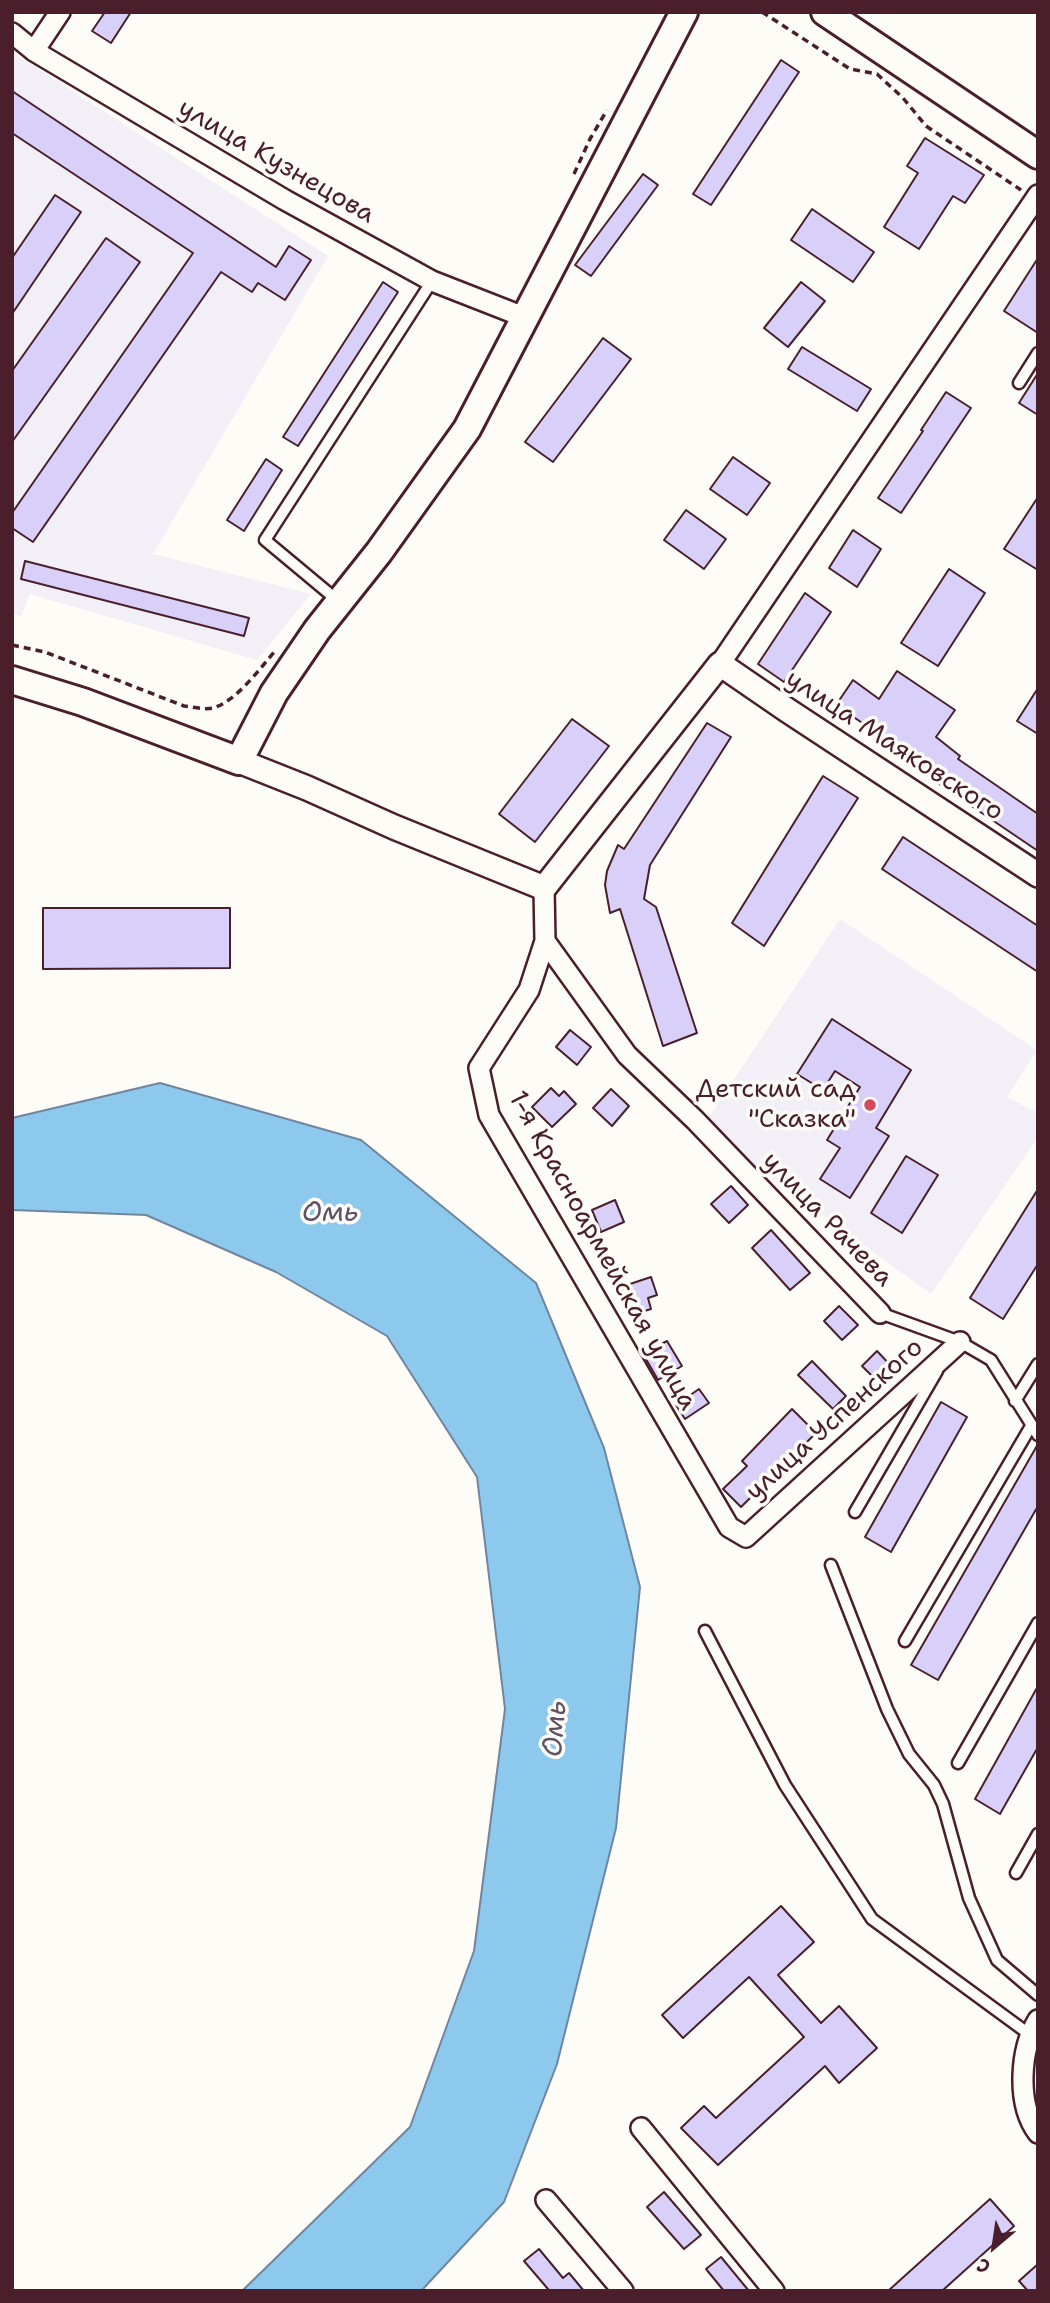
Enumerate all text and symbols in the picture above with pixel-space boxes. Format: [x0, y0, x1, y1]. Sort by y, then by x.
street label: улица Кузнецова [172, 93, 380, 231]
street label: улица Маяковского [779, 664, 1009, 828]
place label: Детский сад "Сказка" [696, 1074, 856, 1136]
street label: 1-я Красноармейская улица [501, 1086, 703, 1416]
marker: Детский сад "Сказка" [862, 1097, 878, 1113]
street label: улица Рачева [755, 1146, 899, 1294]
water label: Омь [302, 1197, 358, 1231]
street label: улица Успенского [740, 1332, 930, 1508]
water label: Омь [537, 1699, 575, 1759]
north arrow [959, 2212, 1029, 2282]
text: С [972, 2252, 995, 2280]

